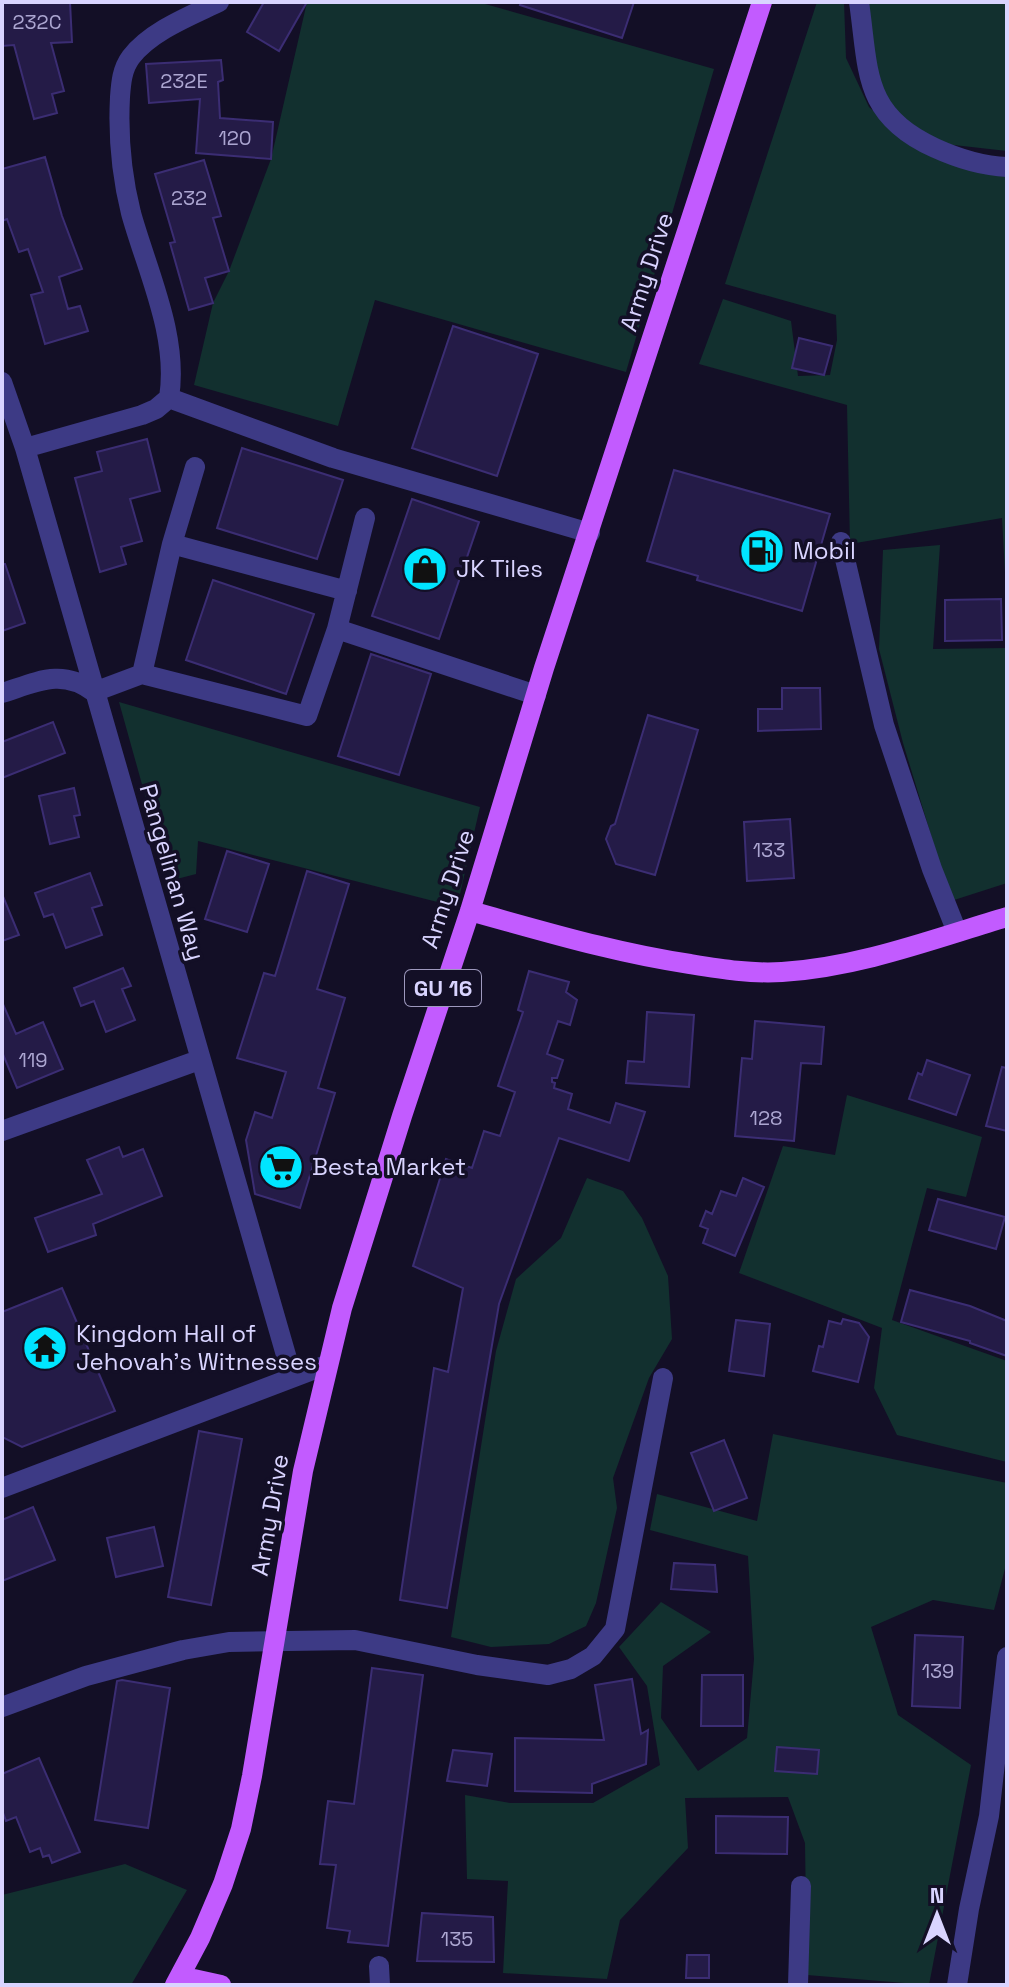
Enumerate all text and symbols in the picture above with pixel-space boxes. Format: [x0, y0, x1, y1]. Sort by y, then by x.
house number: 232C [13, 9, 61, 35]
house number: 232E [160, 68, 208, 94]
house number: 120 [218, 125, 252, 151]
house number: 232 [171, 185, 207, 211]
street label: Army Drive [613, 209, 680, 335]
fuel station icon: Mobil [738, 527, 786, 575]
place label: Mobil [793, 535, 856, 566]
shop icon: JK Tiles [401, 545, 449, 593]
place label: JK Tiles [456, 553, 543, 584]
street label: Pangelinan Way [132, 780, 212, 964]
street label: Army Drive [414, 826, 481, 952]
house number: 133 [753, 837, 785, 863]
road number: GU 16 [405, 970, 481, 1006]
house number: 119 [19, 1047, 47, 1073]
house number: 128 [750, 1105, 782, 1131]
supermarket icon: Besta Market [257, 1143, 305, 1191]
place label: Besta Market [312, 1151, 466, 1182]
place label: Kingdom Hall of Jehovah’s Witnesses [76, 1318, 317, 1377]
temple icon: Kingdom Hall of Jehovah’s Witnesses [21, 1324, 69, 1372]
street label: Army Drive [244, 1452, 295, 1578]
house number: 139 [922, 1658, 954, 1684]
north arrow [897, 1875, 977, 1955]
text: N [930, 1881, 944, 1909]
house number: 135 [441, 1926, 473, 1952]

